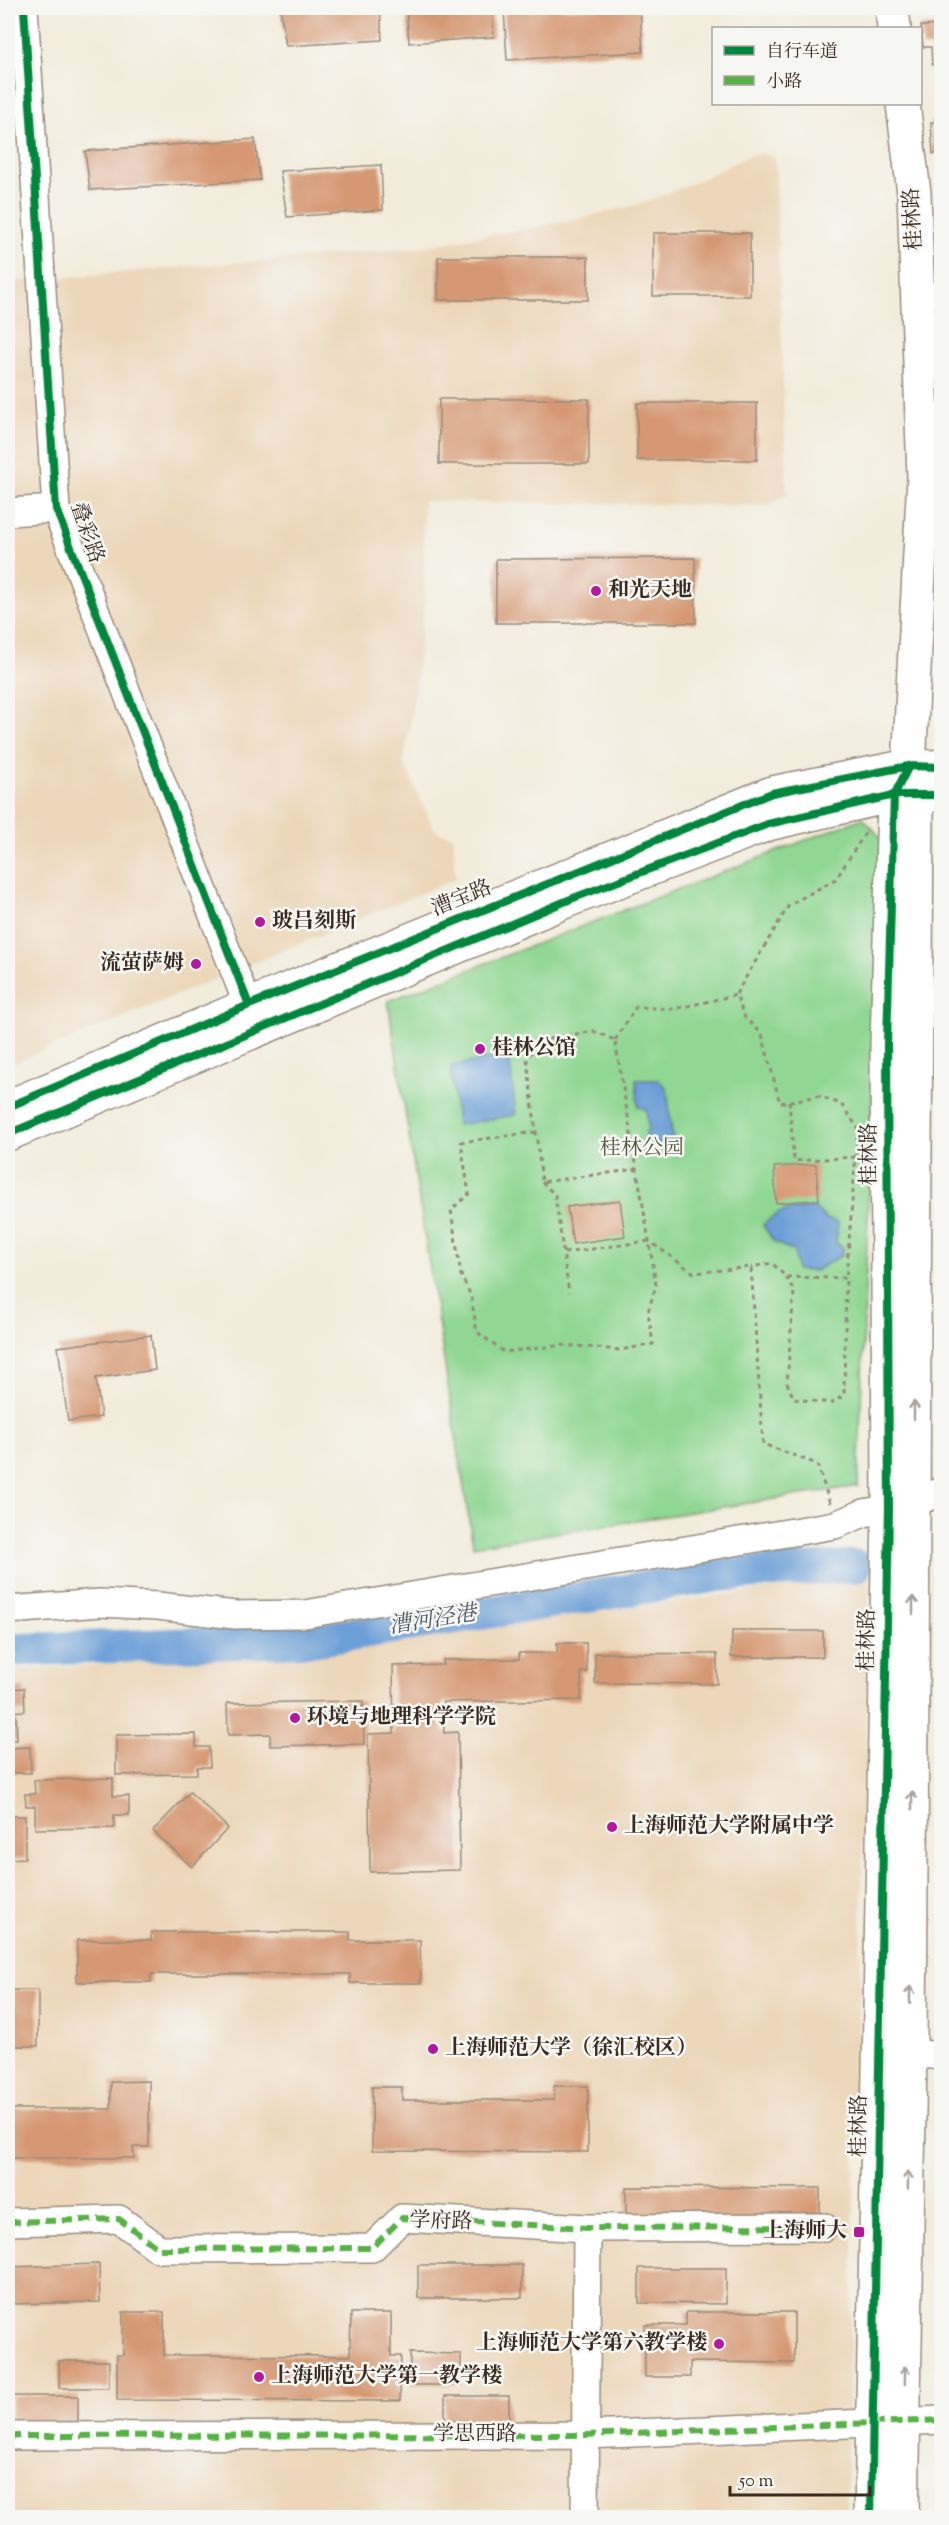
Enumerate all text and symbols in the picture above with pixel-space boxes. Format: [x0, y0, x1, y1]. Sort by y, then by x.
legend [712, 27, 922, 105]
text: 自行车道 [766, 40, 838, 66]
text: 小路 [766, 70, 802, 96]
street label: 桂林路 [897, 187, 931, 251]
street label: 叠彩路 [62, 498, 110, 568]
place label: 和光天地 [608, 576, 692, 606]
marker: 和光天地 [589, 584, 603, 598]
street label: 漕宝路 [427, 873, 497, 925]
place label: 玻吕刻斯 [272, 907, 356, 937]
marker: 玻吕刻斯 [253, 915, 267, 929]
place label: 流萤萨姆 [100, 949, 184, 979]
marker: 流萤萨姆 [189, 957, 203, 971]
place label: 桂林公馆 [492, 1034, 576, 1064]
marker: 桂林公馆 [473, 1042, 487, 1056]
street label: 桂林路 [855, 1123, 885, 1186]
park label: 桂林公园 [600, 1134, 684, 1164]
one-way arrow [908, 1401, 920, 1421]
one-way arrow [907, 1596, 919, 1616]
water label: 漕河泾港 [387, 1598, 482, 1644]
street label: 桂林路 [852, 1608, 884, 1672]
place label: 环境与地理科学学院 [307, 1703, 496, 1733]
marker: 环境与地理科学学院 [288, 1711, 302, 1725]
one-way arrow [906, 1791, 918, 1811]
place label: 上海师范大学附属中学 [624, 1812, 834, 1842]
marker: 上海师范大学附属中学 [605, 1820, 619, 1834]
one-way arrow [905, 1986, 916, 2006]
place label: 上海师范大学（徐汇校区） [445, 2034, 697, 2064]
marker: 上海师范大学（徐汇校区） [426, 2042, 440, 2056]
street label: 桂林路 [844, 2094, 876, 2158]
one-way arrow [902, 2171, 914, 2191]
street label: 学府路 [409, 2206, 473, 2238]
place label: 上海师大 [763, 2217, 847, 2247]
marker: 上海师大 [852, 2225, 866, 2239]
place label: 上海师范大学第六教学楼 [476, 2329, 707, 2359]
marker: 上海师范大学第六教学楼 [712, 2337, 726, 2351]
place label: 上海师范大学第一教学楼 [271, 2362, 502, 2392]
one-way arrow [899, 2366, 910, 2386]
marker: 上海师范大学第一教学楼 [252, 2370, 266, 2384]
street label: 学思西路 [433, 2420, 517, 2450]
scale bar [730, 2459, 870, 2497]
text: 50 m [738, 2469, 774, 2495]

